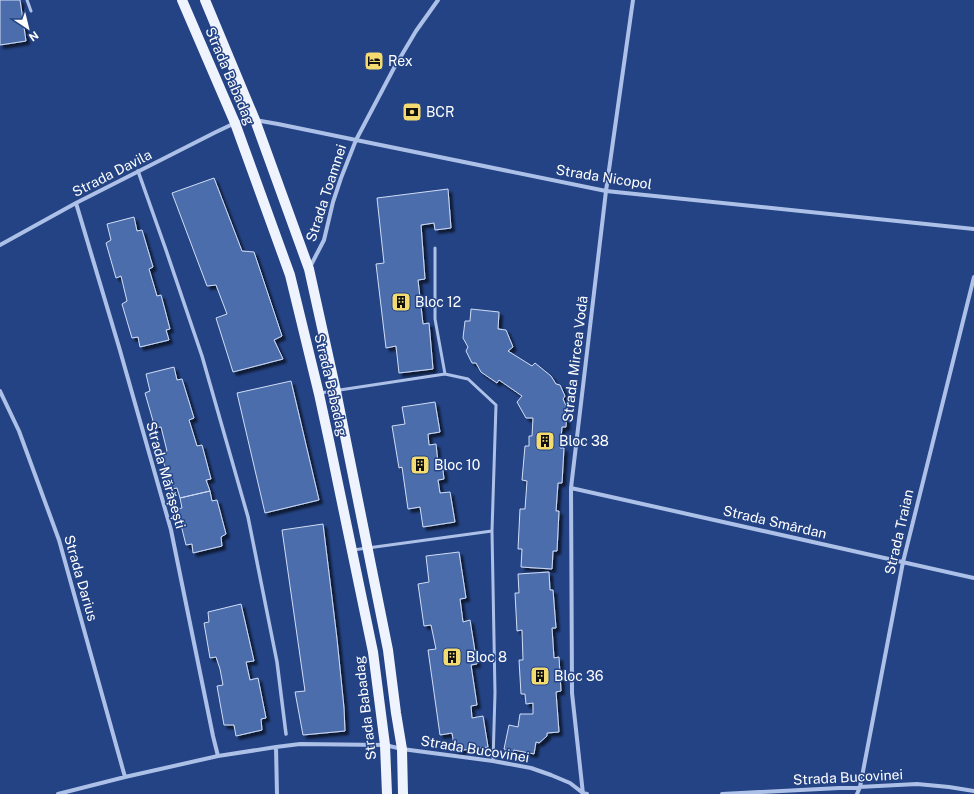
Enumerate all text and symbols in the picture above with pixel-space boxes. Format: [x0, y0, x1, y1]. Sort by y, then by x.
north arrow [8, 8, 48, 48]
street label: Strada Babadag [202, 25, 258, 128]
text: N [27, 29, 41, 44]
hotel icon: Rex [363, 50, 385, 72]
place label: Rex [388, 53, 413, 69]
bank icon: BCR [401, 101, 423, 123]
place label: BCR [426, 104, 454, 120]
street label: Strada Toamnei [303, 142, 349, 244]
street label: Strada Davila [70, 146, 154, 200]
street label: Strada Nicopol [555, 162, 653, 192]
building icon: Bloc 12 [390, 291, 412, 313]
place label: Bloc 12 [415, 294, 461, 310]
street label: Strada Mircea Vodă [559, 295, 591, 423]
street label: Strada Babadag [311, 332, 351, 438]
street label: Strada Mărășești [143, 420, 189, 530]
building icon: Bloc 38 [534, 430, 556, 452]
place label: Bloc 38 [559, 433, 609, 449]
building icon: Bloc 10 [409, 454, 431, 476]
place label: Bloc 10 [434, 457, 480, 473]
street label: Strada Traian [881, 488, 917, 576]
street label: Strada Smârdan [722, 502, 828, 542]
street label: Strada Darius [61, 533, 101, 623]
building icon: Bloc 8 [441, 646, 463, 668]
place label: Bloc 8 [466, 649, 507, 665]
street label: Strada Babadag [351, 655, 379, 761]
building icon: Bloc 36 [529, 665, 551, 687]
place label: Bloc 36 [554, 668, 604, 684]
street label: Strada Bucovinei [419, 732, 531, 766]
street label: Strada Bucovinei [793, 766, 903, 788]

